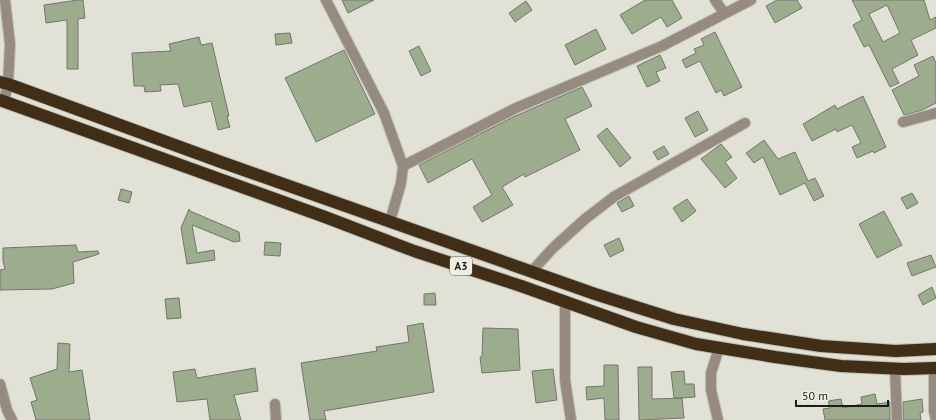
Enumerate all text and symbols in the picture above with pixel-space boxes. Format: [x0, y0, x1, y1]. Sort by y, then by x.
road number: A3 [450, 257, 472, 275]
scale bar [796, 382, 888, 408]
text: 50 m [802, 388, 828, 403]

